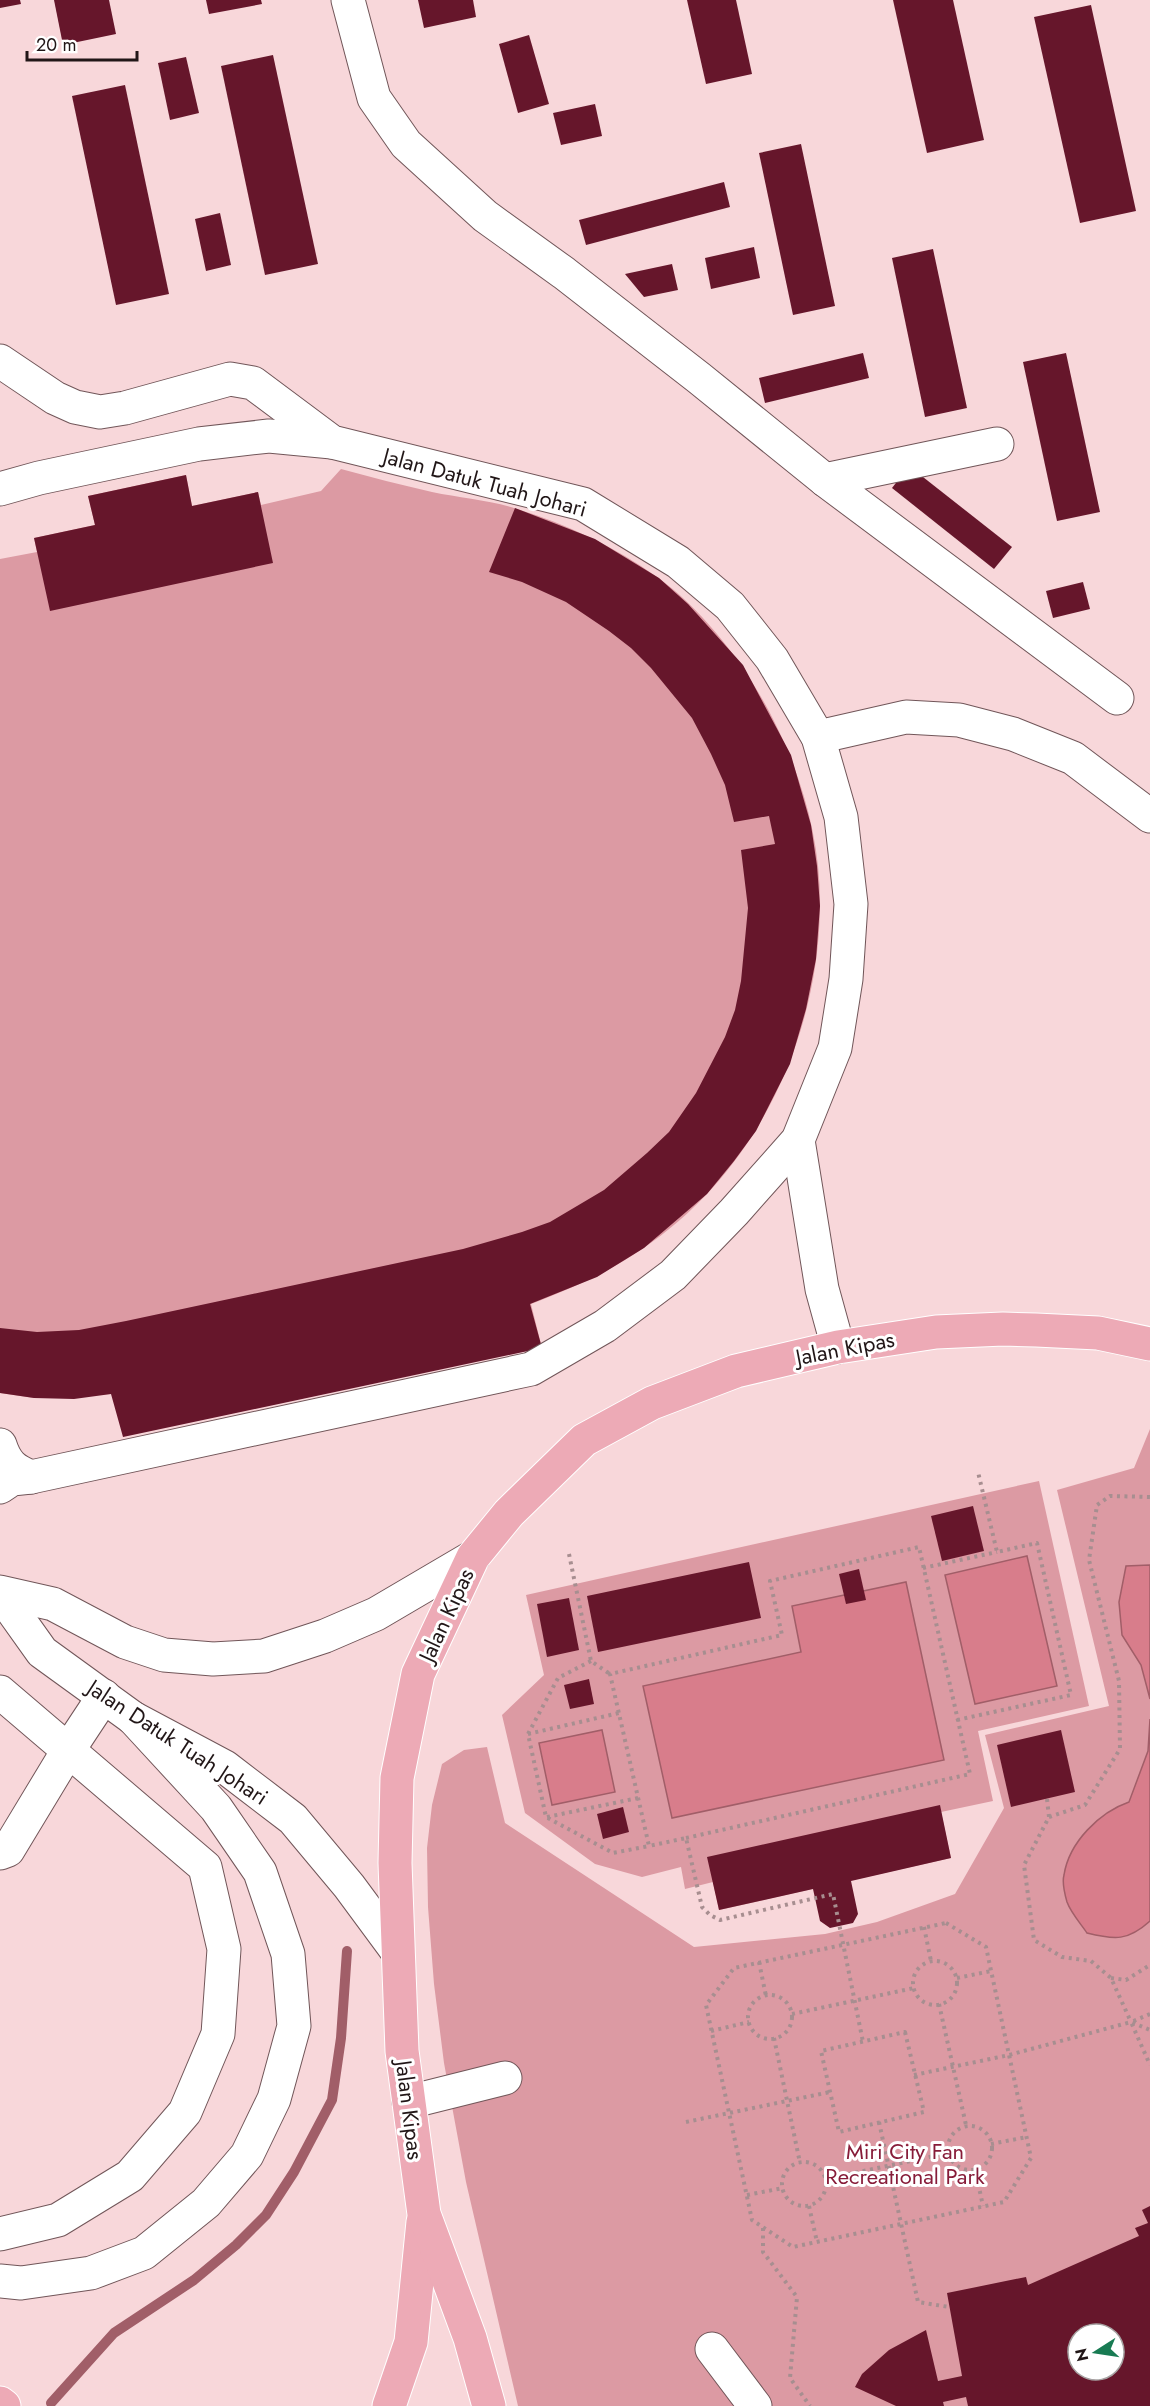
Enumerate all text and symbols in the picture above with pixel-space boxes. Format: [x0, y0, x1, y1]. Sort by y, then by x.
scale bar [27, 24, 136, 62]
text: 20 m [36, 32, 76, 58]
street label: Jalan Datuk Tuah Johari [377, 439, 590, 525]
street label: Jalan Kipas [790, 1323, 897, 1374]
street label: Jalan Kipas [409, 1563, 482, 1670]
street label: Jalan Datuk Tuah Johari [79, 1670, 275, 1813]
street label: Jalan Kipas [388, 2056, 432, 2162]
park label: Miri City Fan Recreational Park [825, 2135, 985, 2192]
north arrow [1066, 2322, 1126, 2382]
text: N [1069, 2346, 1094, 2364]

